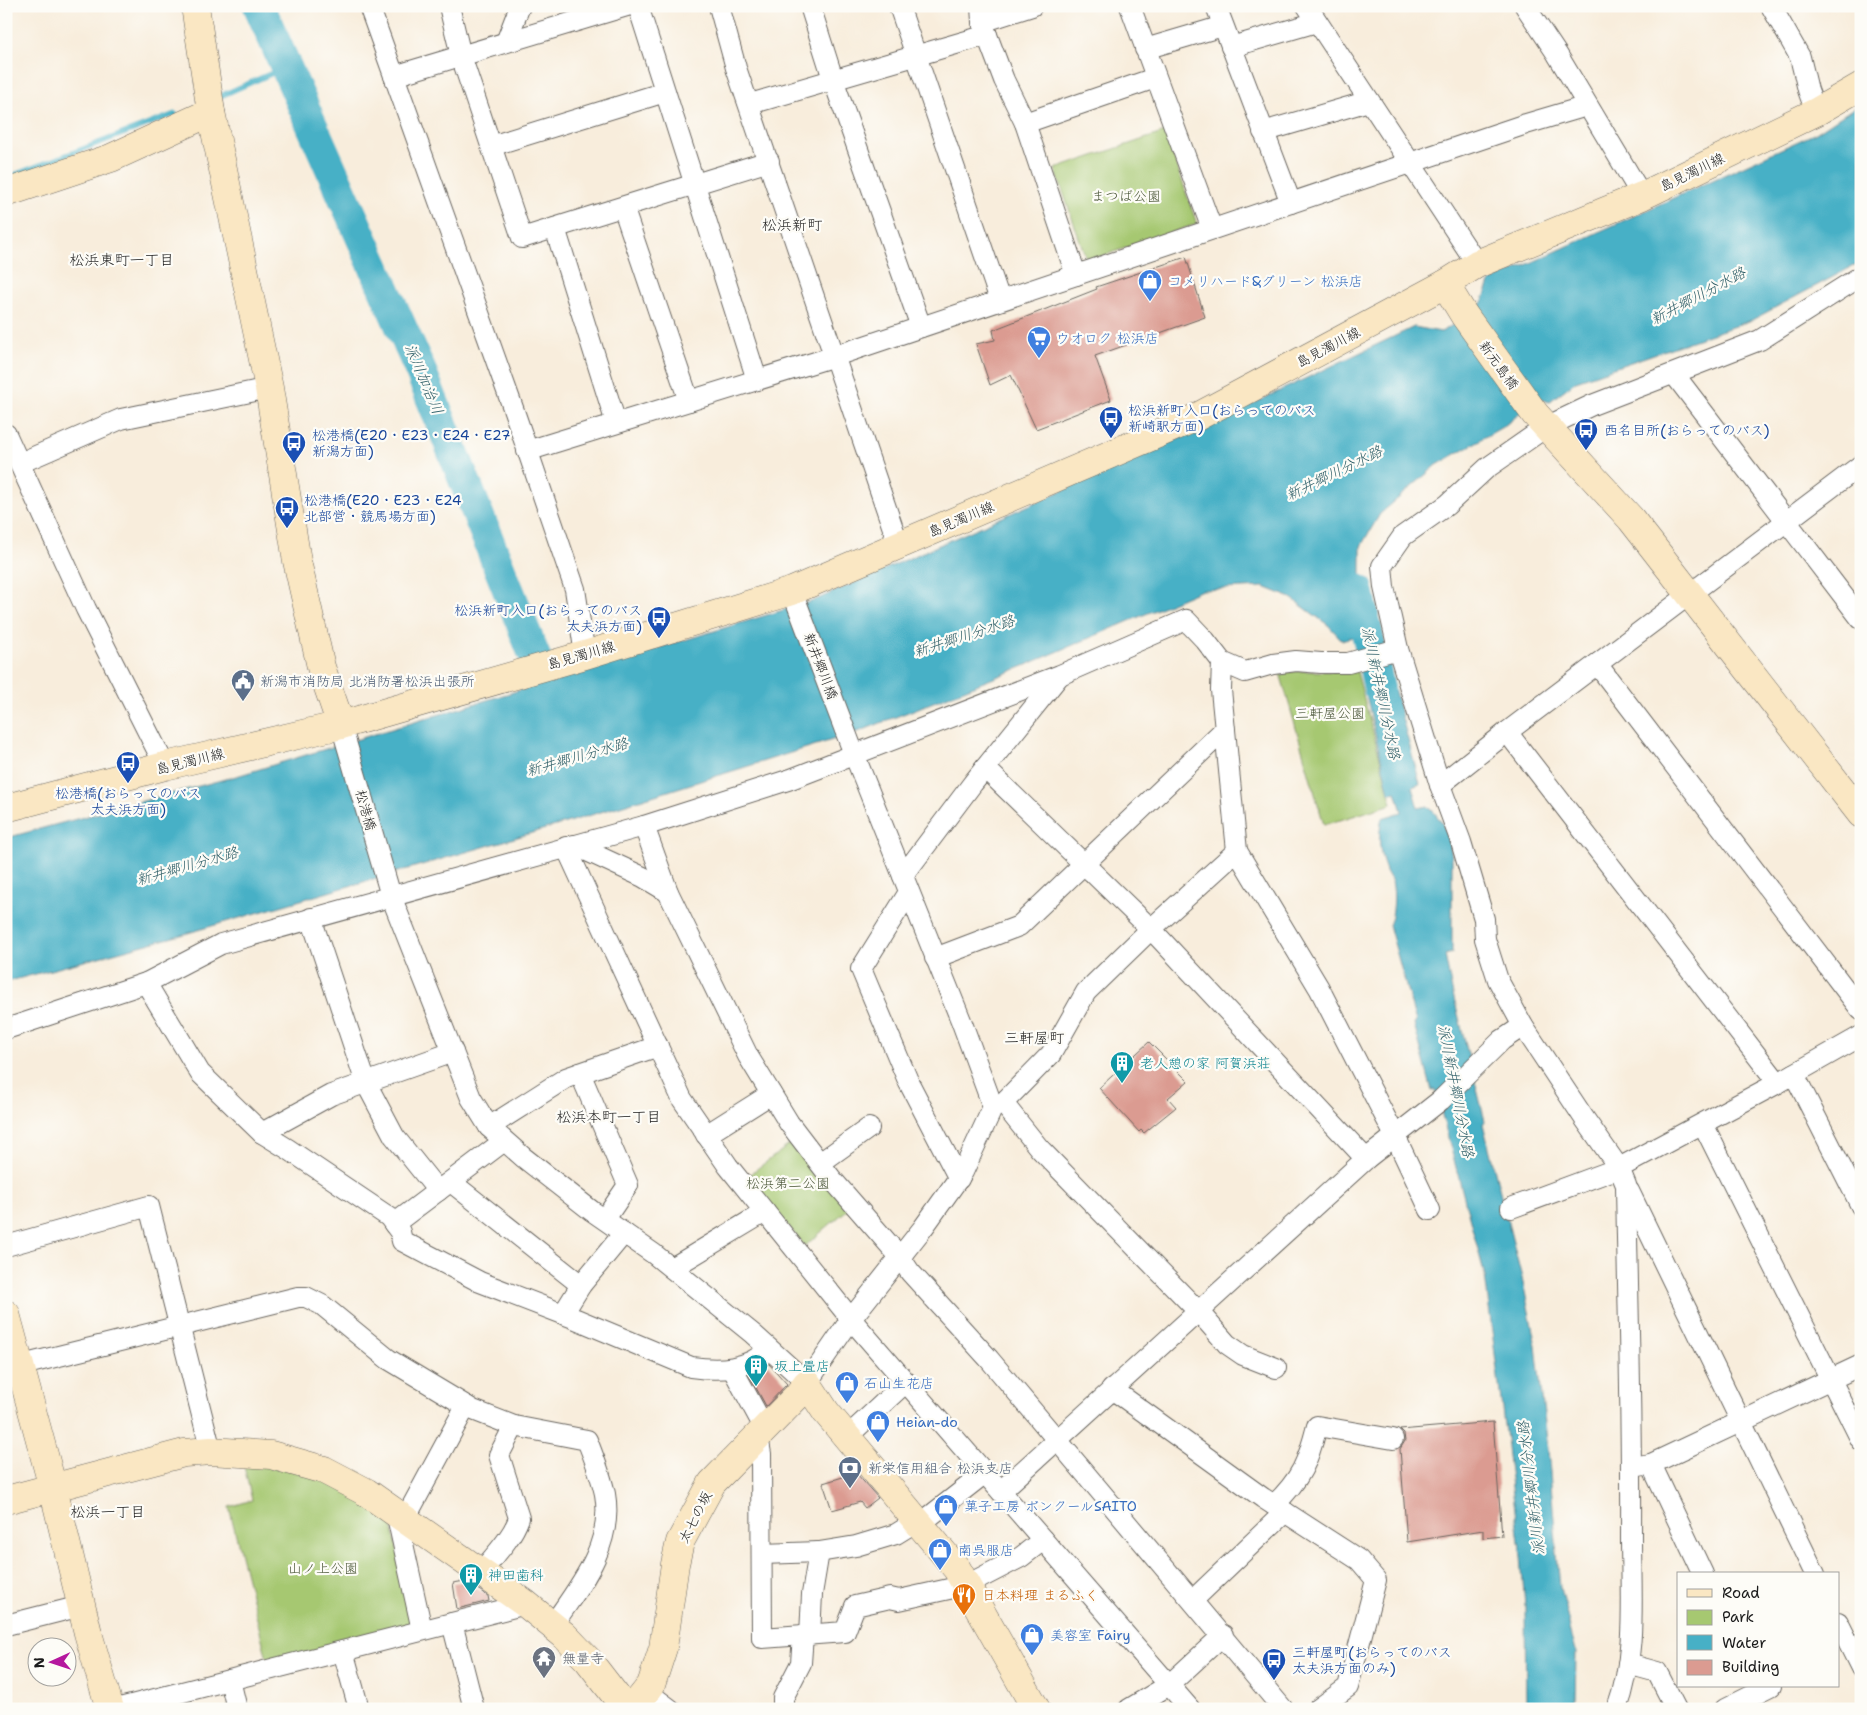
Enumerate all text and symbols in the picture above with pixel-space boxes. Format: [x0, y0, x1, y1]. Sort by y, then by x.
street label: 島見濁川線 [1657, 149, 1727, 195]
park label: まつば公園 [1091, 187, 1161, 205]
district label: 松浜新町 [762, 215, 823, 235]
district label: 松浜東町一丁目 [69, 250, 175, 270]
water label: 新井郷川分水路 [1647, 262, 1750, 329]
shop icon: コメリハード&グリーン 松浜店 [1137, 268, 1163, 302]
place label: コメリハード&グリーン 松浜店 [1168, 272, 1363, 290]
street label: 島見濁川線 [1293, 323, 1363, 371]
supermarket icon: ウオロク 松浜店 [1026, 325, 1052, 359]
place label: ウオロク 松浜店 [1056, 329, 1159, 347]
street label: 新元島橋 [1475, 337, 1523, 393]
water label: 派川加治川 [400, 341, 448, 417]
place label: 松浜新町入口(おらってのバス 新崎駅方面) [1128, 401, 1316, 435]
bus stop icon: 松浜新町入口(おらってのバス 新崎駅方面) [1098, 405, 1124, 439]
bus stop icon: 西名目所(おらってのバス) [1573, 417, 1599, 451]
place label: 西名目所(おらってのバス) [1604, 421, 1770, 439]
place label: 松港橋(E20・E23・E24・E27 新潟方面) [312, 426, 511, 460]
bus stop icon: 松港橋(E20・E23・E24・E27 新潟方面) [281, 430, 307, 464]
water label: 新井郷川分水路 [1282, 441, 1386, 505]
place label: 松港橋(E20・E23・E24 北部営・競馬場方面) [304, 491, 462, 525]
bus stop icon: 松港橋(E20・E23・E24 北部営・競馬場方面) [274, 495, 300, 529]
street label: 島見濁川線 [925, 497, 997, 541]
place label: 松浜新町入口(おらってのバス 太夫浜方面) [454, 601, 642, 635]
bus stop icon: 松浜新町入口(おらってのバス 太夫浜方面) [646, 605, 672, 639]
water label: 新井郷川分水路 [911, 610, 1018, 662]
water label: 派川新井郷川分水路 [1357, 625, 1405, 762]
street label: 新井郷川橋 [800, 630, 842, 702]
street label: 島見濁川線 [545, 637, 617, 673]
public building icon: 新潟市消防局 北消防署松浜出張所 [230, 668, 256, 702]
place label: 新潟市消防局 北消防署松浜出張所 [260, 672, 475, 690]
park label: 三軒屋公園 [1295, 704, 1365, 722]
water label: 新井郷川分水路 [524, 733, 631, 781]
street label: 島見濁川線 [154, 744, 226, 778]
bus stop icon: 松港橋(おらってのバス 太夫浜方面) [115, 750, 141, 784]
place label: 松港橋(おらってのバス 太夫浜方面) [55, 784, 201, 818]
street label: 松港橋 [352, 787, 380, 833]
water label: 新井郷川分水路 [134, 842, 241, 890]
water label: 派川新井郷川分水路 [1433, 1023, 1479, 1160]
district label: 三軒屋町 [1004, 1028, 1065, 1048]
building icon: 老人憩の家 阿賀浜荘 [1109, 1050, 1135, 1084]
place label: 老人憩の家 阿賀浜荘 [1140, 1054, 1271, 1072]
district label: 松浜本町一丁目 [556, 1107, 662, 1127]
park label: 松浜第二公園 [746, 1174, 830, 1192]
building icon: 坂上畳店 [743, 1353, 769, 1387]
place label: 坂上畳店 [774, 1357, 830, 1375]
shop icon: 石山生花店 [834, 1370, 860, 1404]
place label: 石山生花店 [864, 1374, 934, 1392]
shop icon: Heian-do [865, 1409, 891, 1443]
place label: Heian-do [896, 1413, 958, 1431]
water label: 派川新井郷川分水路 [1513, 1419, 1549, 1556]
bank icon: 新栄信用組合 松浜支店 [837, 1455, 863, 1489]
place label: 新栄信用組合 松浜支店 [868, 1459, 1013, 1477]
street label: 太七の坂 [674, 1488, 716, 1546]
shop icon: 菓子工房 ボンクールSAITO [933, 1493, 959, 1527]
place label: 菓子工房 ボンクールSAITO [964, 1497, 1137, 1515]
district label: 松浜一丁目 [70, 1502, 146, 1522]
shop icon: 南呉服店 [927, 1537, 953, 1571]
place label: 南呉服店 [958, 1541, 1014, 1559]
park label: 山ノ上公園 [288, 1559, 358, 1577]
building icon: 神田歯科 [458, 1562, 484, 1596]
place label: 神田歯科 [488, 1566, 544, 1584]
legend [1677, 1572, 1840, 1688]
restaurant icon: 日本料理 まるふく [951, 1582, 977, 1616]
text: Road [1722, 1583, 1760, 1603]
place label: 日本料理 まるふく [982, 1586, 1099, 1604]
text: Park [1722, 1607, 1754, 1627]
shop icon: 美容室 Fairy [1019, 1622, 1045, 1656]
place label: 美容室 Fairy [1050, 1626, 1131, 1644]
text: Water [1722, 1633, 1766, 1653]
north arrow [28, 1638, 78, 1688]
place label: 三軒屋町(おらってのバス 太夫浜方面のみ) [1292, 1643, 1452, 1677]
temple icon: 無量寺 [531, 1645, 557, 1679]
bus stop icon: 三軒屋町(おらってのバス 太夫浜方面のみ) [1261, 1647, 1287, 1681]
place label: 無量寺 [562, 1649, 604, 1667]
text: N [30, 1657, 48, 1669]
text: Building [1722, 1657, 1779, 1677]

